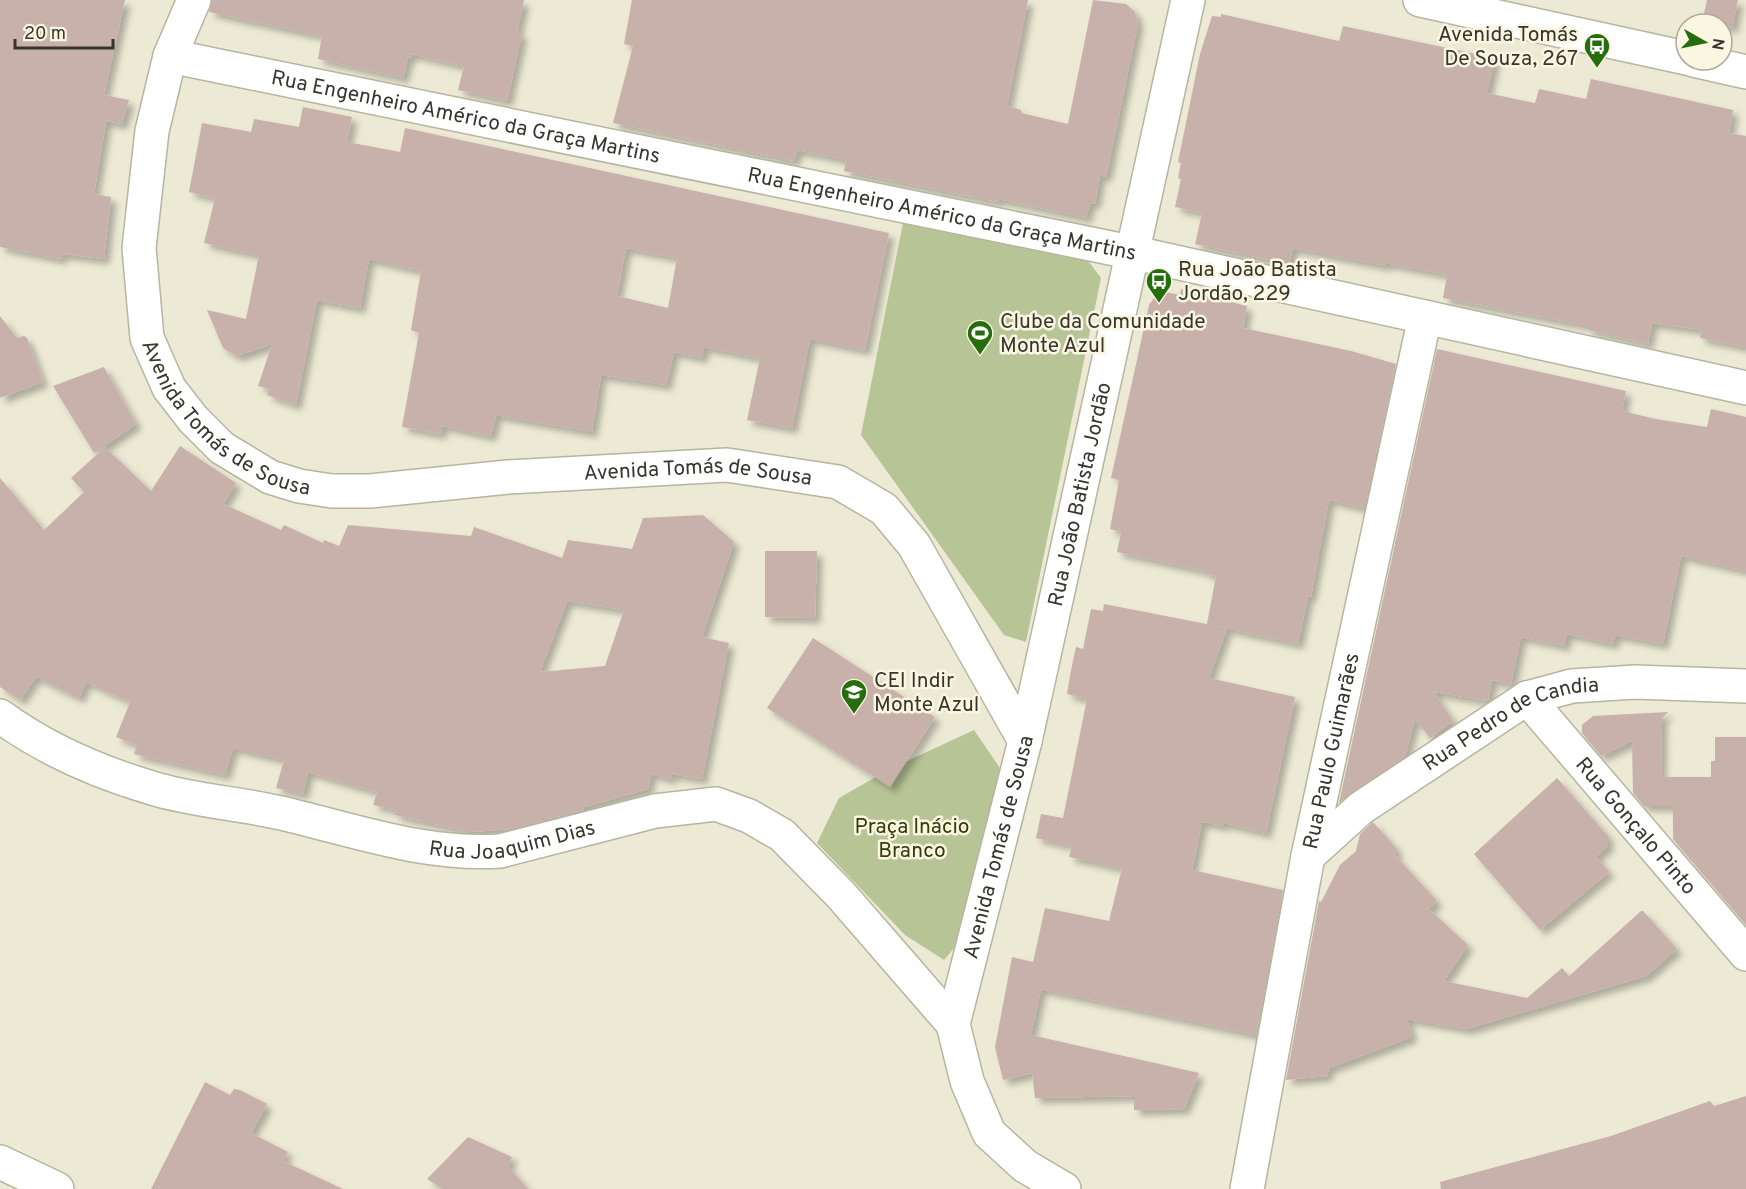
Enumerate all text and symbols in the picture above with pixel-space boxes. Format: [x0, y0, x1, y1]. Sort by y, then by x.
scale bar [15, 12, 112, 50]
north arrow [1674, 12, 1734, 72]
place label: Avenida Tomás De Souza, 267 [1438, 22, 1578, 73]
text: 20 m [24, 23, 66, 46]
bus stop icon: Avenida Tomás De Souza, 267 [1582, 31, 1612, 69]
text: N [1706, 37, 1728, 51]
street label: Rua Engenheiro Américo da Graça Martins [269, 65, 662, 171]
street label: Rua Engenheiro Américo da Graça Martins [745, 162, 1139, 268]
place label: Rua João Batista Jordão, 229 [1178, 257, 1336, 308]
bus stop icon: Rua João Batista Jordão, 229 [1144, 266, 1174, 304]
place label: Clube da Comunidade Monte Azul [1000, 309, 1206, 360]
sports icon: Clube da Comunidade Monte Azul [965, 318, 995, 356]
street label: Avenida Tomás de Sousa [134, 336, 312, 503]
street label: Rua João Batista Jordão [1043, 380, 1119, 609]
street label: Avenida Tomás de Sousa [583, 453, 814, 493]
street label: Rua Paulo Guimarães [1298, 651, 1367, 852]
place label: CEI Indir Monte Azul [874, 668, 979, 719]
street label: Rua Pedro de Candia [1418, 672, 1600, 778]
school or university icon: CEI Indir Monte Azul [839, 677, 869, 715]
street label: Avenida Tomás de Sousa [958, 733, 1041, 962]
street label: Rua Gonçalo Pinto [1569, 752, 1702, 901]
park label: Praça Inácio Branco [855, 814, 969, 865]
street label: Rua Joaquim Dias [427, 815, 598, 867]

